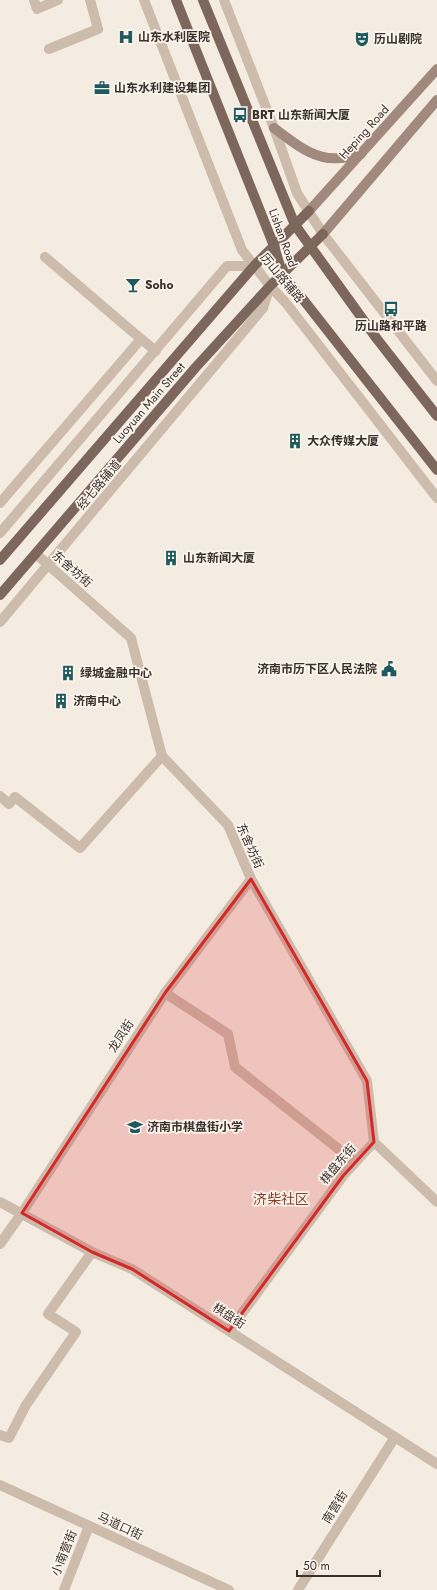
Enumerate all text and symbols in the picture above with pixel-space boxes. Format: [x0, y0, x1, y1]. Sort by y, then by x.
hospital icon: 山东水利医院 [117, 28, 135, 46]
place label: 山东水利医院 [138, 28, 210, 46]
theatre icon: 历山剧院 [353, 30, 371, 48]
place label: 历山剧院 [374, 30, 422, 48]
office icon: 山东水利建设集团 [93, 79, 111, 97]
place label: 山东水利建设集团 [114, 79, 210, 97]
street label: Heping Road [335, 101, 393, 163]
bus stop icon: BRT 山东新闻大厦 [231, 106, 249, 124]
place label: BRT 山东新闻大厦 [252, 106, 350, 124]
street label: Lishan Road [264, 206, 302, 270]
street label: 历山路辅路 [256, 249, 308, 307]
bar icon: Soho [124, 276, 142, 294]
place label: Soho [145, 276, 174, 294]
bus stop icon: 历山路和平路 [382, 300, 400, 318]
place label: 历山路和平路 [355, 317, 427, 335]
street label: Luoyuan Main Street [109, 358, 189, 447]
building icon: 大众传媒大厦 [286, 432, 304, 450]
place label: 大众传媒大厦 [307, 432, 379, 450]
street label: 经七路辅道 [73, 456, 125, 514]
street label: 东舍坊街 [48, 546, 96, 592]
building icon: 山东新闻大厦 [162, 549, 180, 567]
place label: 山东新闻大厦 [183, 549, 255, 567]
place label: 济南市历下区人民法院 [257, 660, 377, 678]
public building icon: 济南市历下区人民法院 [380, 660, 398, 678]
building icon: 绿城金融中心 [59, 664, 77, 682]
place label: 绿城金融中心 [80, 664, 152, 682]
building icon: 济南中心 [52, 692, 70, 710]
place label: 济南中心 [73, 692, 121, 710]
street label: 东舍坊街 [232, 820, 268, 872]
street label: 龙凤街 [104, 1016, 138, 1056]
school or university icon: 济南市棋盘街小学 [126, 1118, 144, 1136]
place label: 济南市棋盘街小学 [147, 1118, 243, 1136]
street label: 棋盘东街 [316, 1140, 360, 1188]
district label: 济柴社区 [253, 1189, 309, 1209]
street label: 棋盘街 [209, 1299, 249, 1333]
street label: 南营街 [318, 1487, 352, 1527]
street label: 马道口街 [94, 1508, 146, 1544]
street label: 小南营街 [47, 1527, 81, 1579]
scale bar [297, 1552, 380, 1578]
text: 50 m [303, 1557, 330, 1575]

